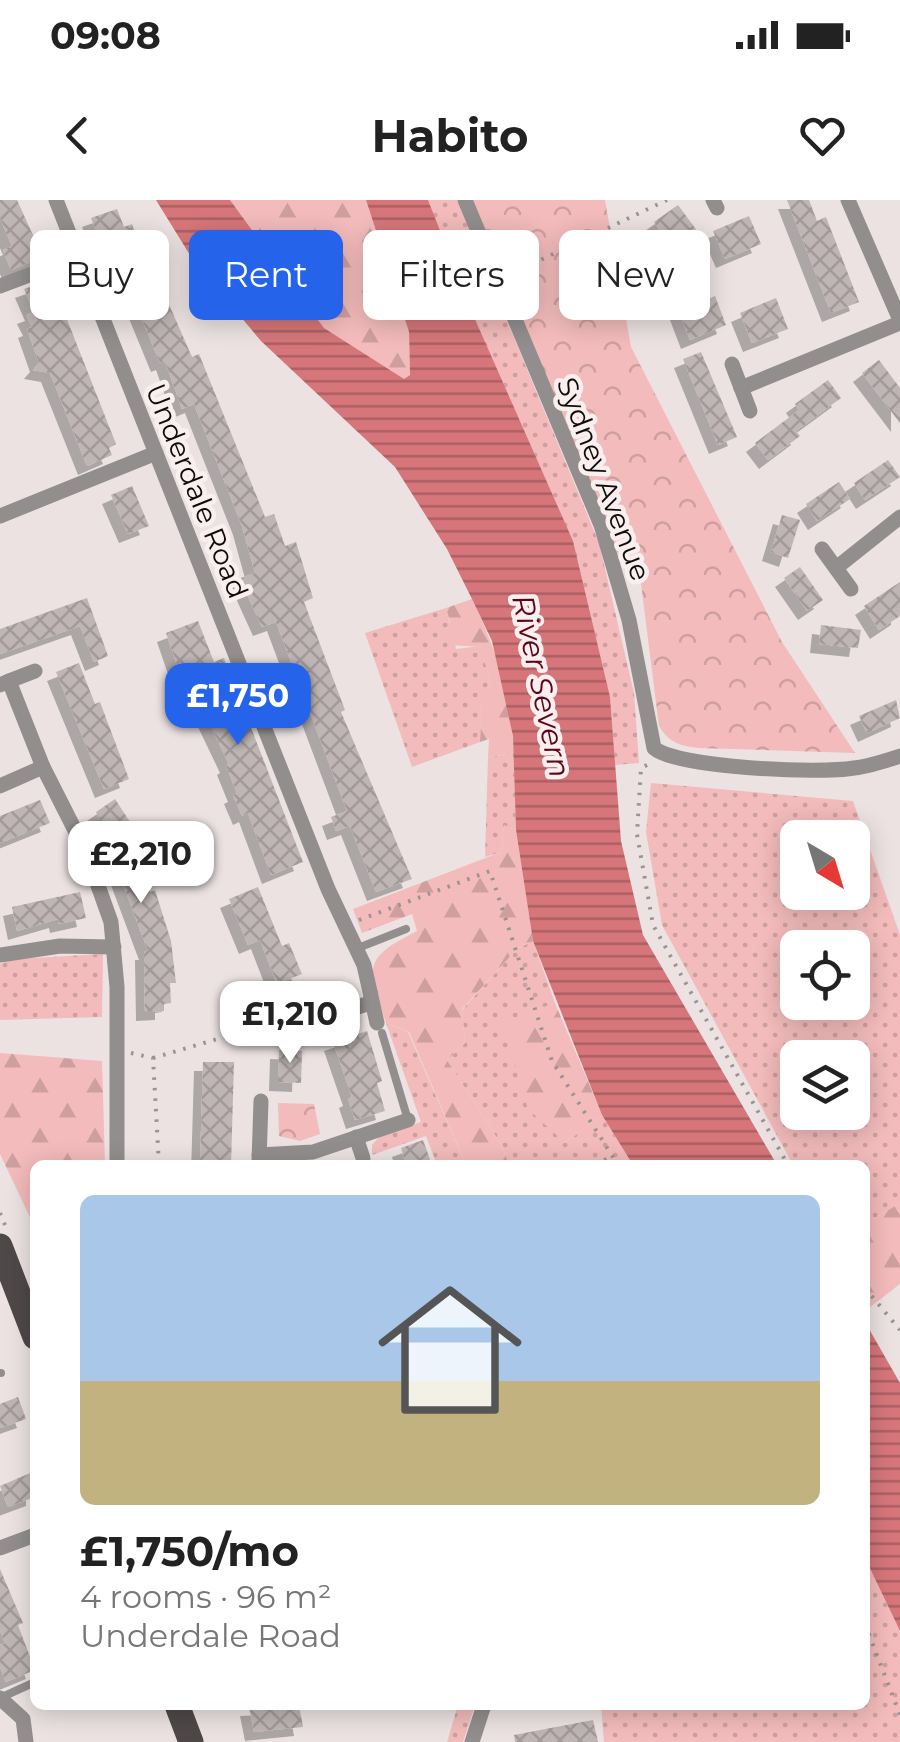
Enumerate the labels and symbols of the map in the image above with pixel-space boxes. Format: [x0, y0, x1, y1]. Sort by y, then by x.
street label: Sydney Avenue [550, 373, 658, 585]
street label: Underdale Road [138, 379, 256, 603]
water label: River Severn [504, 591, 579, 781]
pin: £1,750 [157, 663, 319, 748]
north arrow [780, 820, 870, 910]
pin: £2,210 [60, 821, 222, 906]
pin: £1,210 [209, 981, 371, 1066]

